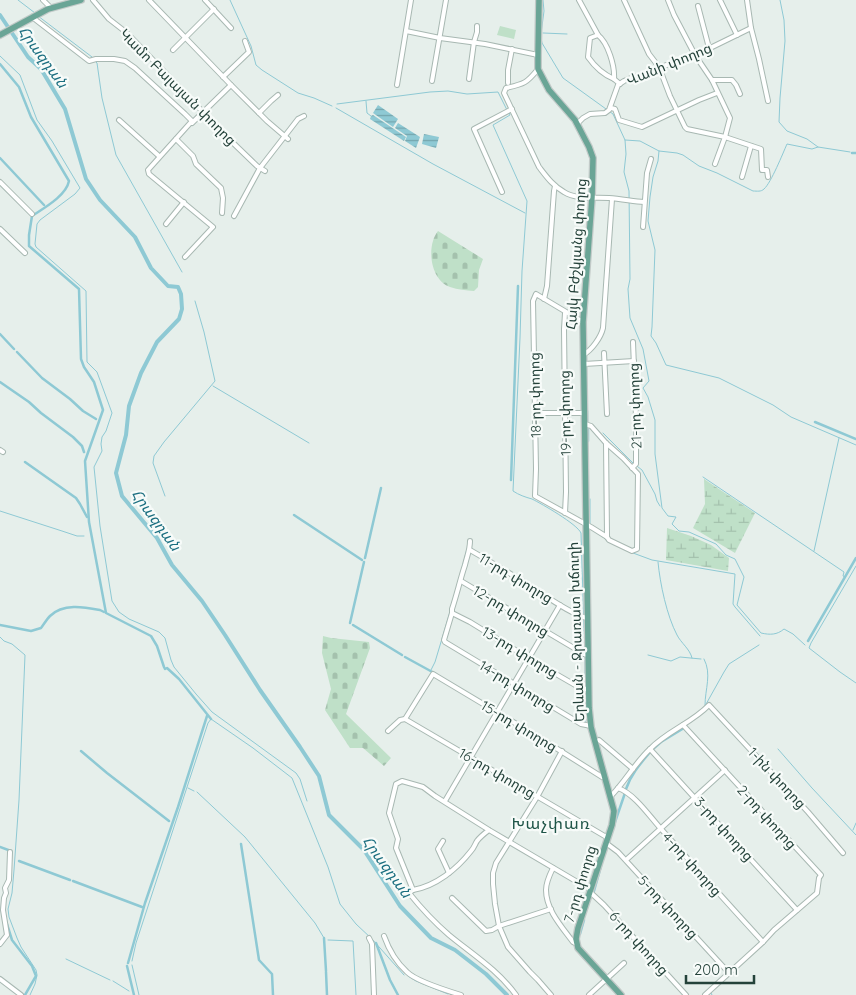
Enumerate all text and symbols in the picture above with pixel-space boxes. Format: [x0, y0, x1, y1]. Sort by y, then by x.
water label: Հրազդան [15, 22, 73, 92]
street label: Կամո Բալայան փողոց [116, 25, 240, 149]
street label: Վանի փողոց [624, 39, 714, 89]
street label: Հայկ Բժշկյանց փողոց [562, 178, 590, 330]
street label: 18-րդ փողոց [525, 352, 545, 438]
street label: 21-րդ փողոց [625, 363, 645, 449]
street label: 19-րդ փողոց [555, 370, 575, 456]
water label: Հրազդան [128, 485, 186, 555]
street label: Երևան - Ջրառատ խճուղի [564, 541, 588, 723]
street label: 11-րդ փողոց [476, 549, 556, 607]
street label: 12-րդ փողոց [470, 581, 552, 641]
street label: 13-րդ փողոց [479, 622, 561, 682]
street label: 14-րդ փողոց [476, 656, 558, 716]
street label: 15-րդ փողոց [478, 696, 560, 756]
street label: 16-րդ փողոց [455, 744, 539, 802]
street label: 1-ին փողոց [744, 744, 810, 812]
street label: 2-րդ փողոց [733, 781, 801, 853]
street label: 3-րդ փողոց [691, 793, 757, 865]
district label: Խաչփառ [511, 813, 591, 833]
street label: 4-րդ փողոց [658, 828, 726, 900]
water label: Հրազդան [359, 832, 417, 902]
street label: 7-րդ փողոց [560, 843, 600, 925]
street label: 5-րդ փողոց [634, 871, 702, 943]
street label: 6-րդ փողոց [605, 907, 673, 979]
scale bar [686, 952, 754, 984]
text: 200 m [694, 960, 738, 979]

